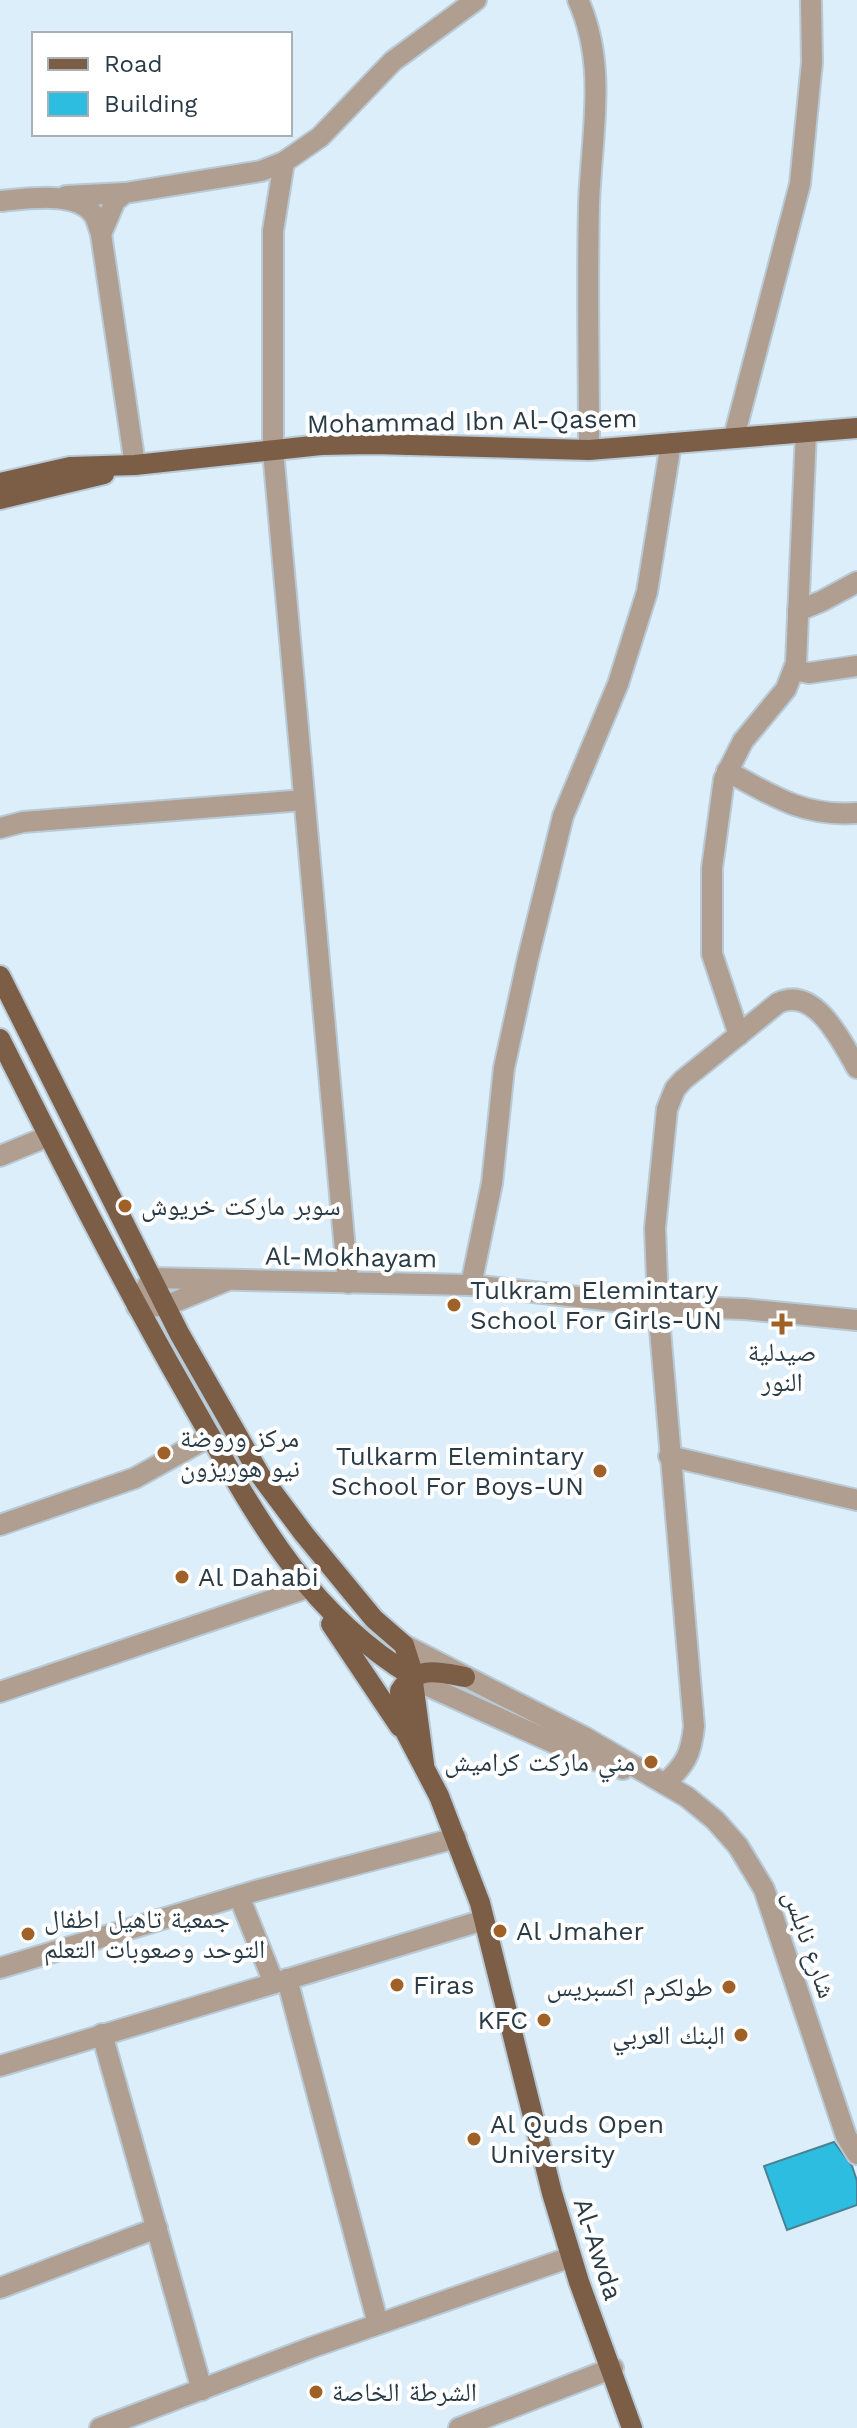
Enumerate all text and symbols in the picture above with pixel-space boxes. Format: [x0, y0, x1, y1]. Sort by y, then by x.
legend [32, 32, 292, 136]
text: Road [104, 50, 163, 78]
text: Building [104, 90, 197, 118]
street label: Mohammad Ibn Al-Qasem [306, 403, 638, 439]
place label: سوبر ماركت خريوش [141, 1191, 341, 1222]
marker: سوبر ماركت خريوش [116, 1197, 134, 1215]
street label: Al-Mokhayam [265, 1240, 437, 1274]
place label: Tulkram Elemintary School For Girls-UN [470, 1275, 722, 1335]
marker: Tulkram Elemintary School For Girls-UN [445, 1296, 463, 1314]
marker: صيدلية النور [773, 1315, 791, 1333]
place label: صيدلية النور [748, 1337, 816, 1397]
place label: مركز وروضة نيو هوريزون [180, 1423, 300, 1484]
place label: Tulkarm Elemintary School For Boys-UN [331, 1441, 585, 1501]
marker: مركز وروضة نيو هوريزون [155, 1444, 173, 1462]
marker: Tulkarm Elemintary School For Boys-UN [591, 1462, 609, 1480]
place label: Al Dahabi [198, 1562, 319, 1592]
marker: Al Dahabi [173, 1568, 191, 1586]
place label: مني ماركت كراميش [444, 1747, 635, 1783]
marker: مني ماركت كراميش [642, 1753, 660, 1771]
street label: شارع نابلس [777, 1886, 842, 2002]
place label: جمعية تاهيل اطفال التوحد وصعوبات التعلم [44, 1904, 265, 1966]
place label: Al Jmaher [516, 1916, 644, 1946]
marker: Al Jmaher [491, 1922, 509, 1940]
marker: جمعية تاهيل اطفال التوحد وصعوبات التعلم [19, 1925, 37, 1943]
place label: Firas [413, 1970, 474, 2000]
place label: طولكرم اكسبريس [546, 1972, 713, 2005]
marker: Firas [388, 1976, 406, 1994]
marker: طولكرم اكسبريس [720, 1978, 738, 1996]
place label: KFC [478, 2005, 528, 2035]
marker: KFC [535, 2011, 553, 2029]
place label: البنك العربي [612, 2020, 725, 2056]
marker: البنك العربي [732, 2026, 750, 2044]
place label: Al Quds Open University [490, 2109, 664, 2169]
marker: Al Quds Open University [465, 2130, 483, 2148]
street label: Al-Awda [567, 2194, 629, 2304]
place label: الشرطة الخاصة [332, 2377, 477, 2407]
marker: الشرطة الخاصة [307, 2383, 325, 2401]

